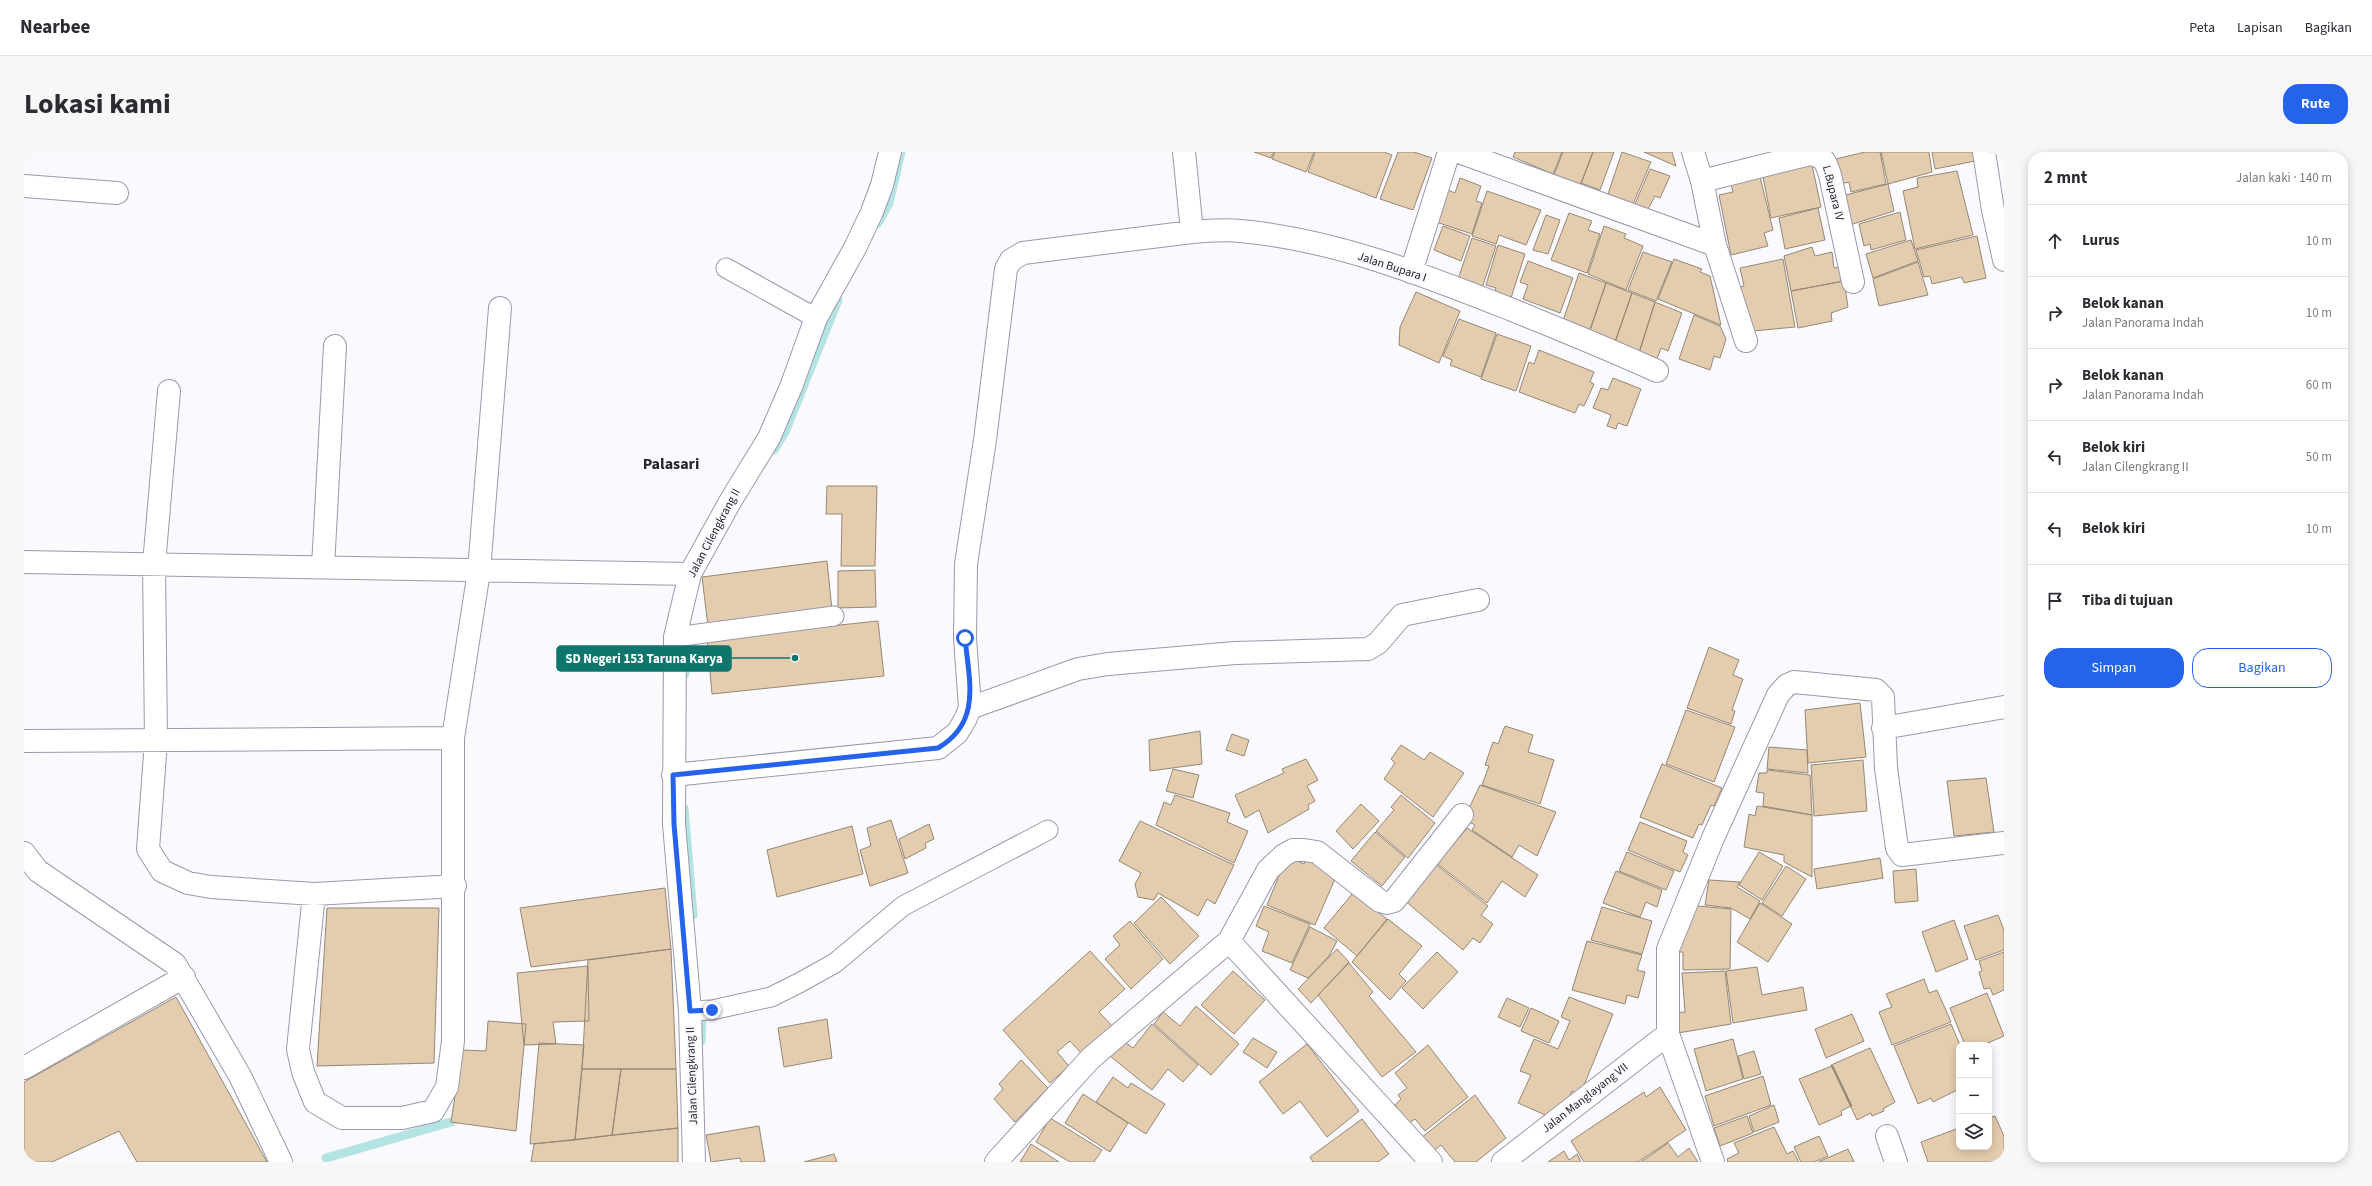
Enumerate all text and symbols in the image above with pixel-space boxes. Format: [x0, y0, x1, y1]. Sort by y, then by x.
text: Nearbee [20, 14, 90, 41]
text: Peta [2189, 18, 2215, 38]
text: Lapisan [2237, 18, 2283, 38]
text: Bagikan [2305, 18, 2352, 38]
text: Lokasi kami [24, 84, 171, 124]
button: Rute [2283, 84, 2348, 124]
street label: L.Bupara IV [1818, 163, 1848, 223]
text: 2 mnt [2044, 166, 2087, 190]
text: Jalan kaki · 140 m [2236, 169, 2332, 187]
icon: ahead [2044, 230, 2066, 252]
text: Lurus [2082, 230, 2119, 251]
text: 10 m [2306, 232, 2332, 250]
street label: Jalan Bupara I [1355, 248, 1429, 286]
text: Belok kanan [2082, 293, 2164, 314]
icon: right [2044, 302, 2066, 324]
text: 10 m [2306, 304, 2332, 322]
text: Jalan Panorama Indah [2082, 314, 2204, 332]
text: Belok kanan [2082, 365, 2164, 386]
icon: right [2044, 374, 2066, 396]
text: 60 m [2306, 376, 2332, 394]
text: Jalan Panorama Indah [2082, 386, 2204, 404]
text: Belok kiri [2082, 437, 2145, 458]
icon: left [2044, 446, 2066, 468]
text: 50 m [2306, 448, 2332, 466]
district label: Palasari [643, 453, 699, 475]
text: Jalan Cilengkrang II [2082, 458, 2189, 476]
street label: Jalan Cilengkrang II [683, 486, 745, 580]
icon: left [2044, 518, 2066, 540]
text: Belok kiri [2082, 518, 2145, 539]
text: 10 m [2306, 520, 2332, 538]
icon: arrive [2044, 590, 2066, 612]
text: Tiba di tujuan [2082, 590, 2173, 611]
route start [956, 629, 974, 647]
callout: SD Negeri 153 Taruna Karya [557, 646, 731, 671]
button: Simpan [2044, 648, 2184, 688]
button: Bagikan [2192, 648, 2332, 688]
text: SD Negeri 153 Taruna Karya [565, 650, 723, 668]
route end [703, 1001, 721, 1019]
street label: Jalan Cilengkrang II [682, 1026, 702, 1126]
map controls [1956, 1042, 1992, 1150]
button: + [1956, 1042, 1992, 1078]
street label: Jalan Manglayang VII [1538, 1059, 1632, 1137]
button: − [1956, 1078, 1992, 1114]
button: layers [1956, 1114, 1992, 1150]

